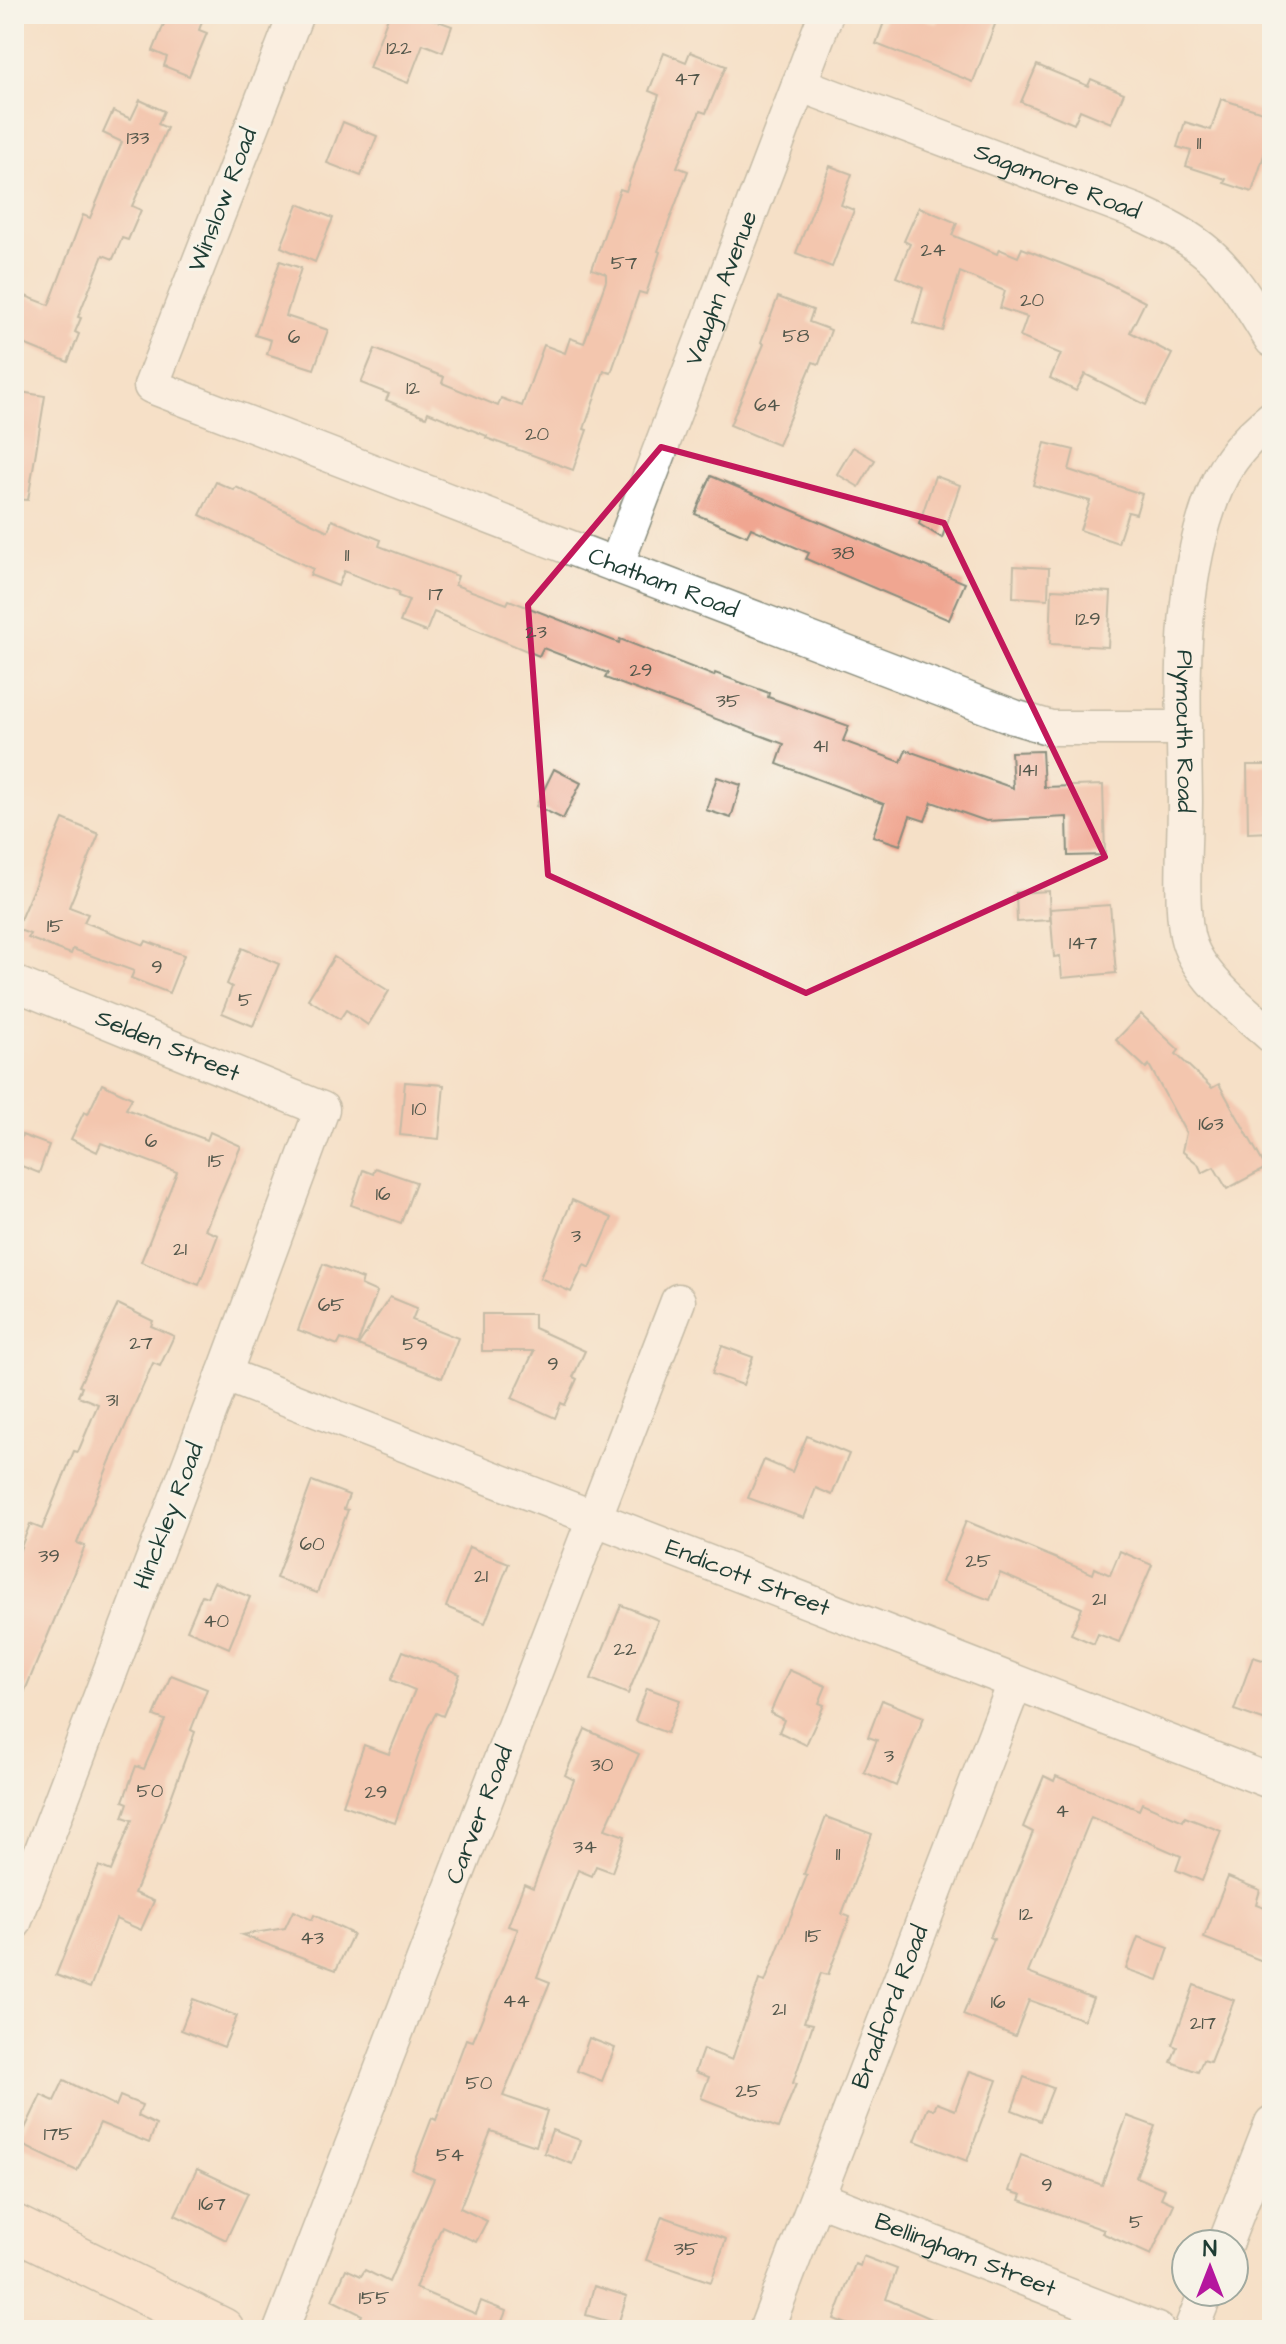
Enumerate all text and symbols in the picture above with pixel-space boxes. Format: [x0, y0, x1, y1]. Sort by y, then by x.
house number: 122 [386, 34, 412, 62]
house number: 47 [674, 65, 700, 93]
street label: Winslow Road [180, 123, 266, 277]
house number: 133 [127, 124, 149, 152]
house number: 11 [1196, 129, 1202, 157]
street label: Sagamore Road [969, 135, 1145, 228]
street label: Vaughn Avenue [677, 206, 767, 371]
house number: 24 [920, 236, 946, 264]
house number: 57 [611, 249, 637, 277]
house number: 20 [1020, 286, 1044, 314]
house number: 58 [782, 322, 810, 350]
house number: 6 [288, 323, 301, 351]
house number: 12 [406, 374, 421, 402]
house number: 64 [754, 391, 780, 419]
house number: 20 [525, 420, 549, 448]
street label: Chatham Road [583, 539, 743, 627]
house number: 38 [831, 539, 855, 567]
house number: 11 [344, 541, 350, 569]
house number: 17 [429, 580, 443, 608]
house number: 129 [1075, 605, 1101, 633]
house number: 23 [525, 618, 547, 646]
street label: Plymouth Road [1166, 649, 1202, 813]
house number: 29 [630, 656, 652, 684]
house number: 35 [716, 687, 740, 715]
house number: 41 [812, 732, 829, 760]
house number: 141 [1019, 756, 1038, 784]
house number: 15 [47, 912, 63, 940]
house number: 147 [1069, 929, 1097, 957]
house number: 9 [151, 953, 163, 981]
house number: 5 [238, 986, 252, 1014]
street label: Selden Street [90, 1001, 245, 1091]
house number: 10 [411, 1095, 427, 1123]
house number: 163 [1198, 1110, 1224, 1138]
house number: 6 [145, 1127, 158, 1155]
house number: 15 [208, 1147, 224, 1175]
house number: 16 [375, 1180, 391, 1208]
house number: 3 [571, 1222, 581, 1250]
house number: 21 [173, 1235, 187, 1263]
house number: 65 [318, 1291, 344, 1319]
house number: 27 [129, 1329, 153, 1357]
house number: 59 [402, 1330, 428, 1358]
house number: 9 [547, 1350, 559, 1378]
house number: 31 [106, 1386, 119, 1414]
street label: Hinckley Road [125, 1438, 214, 1595]
house number: 60 [299, 1530, 325, 1558]
street label: Endicott Street [661, 1531, 835, 1625]
house number: 39 [38, 1542, 60, 1570]
house number: 25 [965, 1547, 991, 1575]
house number: 21 [474, 1562, 488, 1590]
house number: 21 [1092, 1585, 1106, 1613]
house number: 40 [203, 1607, 229, 1635]
house number: 22 [614, 1635, 637, 1663]
street label: Carver Road [438, 1741, 522, 1889]
house number: 3 [884, 1742, 894, 1770]
house number: 30 [591, 1751, 614, 1779]
house number: 50 [137, 1777, 164, 1805]
house number: 29 [365, 1778, 387, 1806]
house number: 4 [1055, 1797, 1069, 1825]
house number: 34 [573, 1833, 597, 1861]
house number: 11 [835, 1840, 841, 1868]
house number: 12 [1019, 1900, 1034, 1928]
street label: Bradford Road [843, 1920, 937, 2094]
house number: 15 [805, 1922, 821, 1950]
house number: 43 [300, 1924, 324, 1952]
house number: 44 [502, 1987, 530, 2015]
house number: 16 [990, 1988, 1006, 2016]
house number: 21 [772, 1995, 786, 2023]
house number: 217 [1190, 2009, 1216, 2037]
house number: 50 [466, 2069, 493, 2097]
house number: 25 [735, 2077, 761, 2105]
house number: 175 [43, 2120, 73, 2148]
house number: 54 [436, 2141, 464, 2169]
house number: 9 [1041, 2171, 1053, 2199]
house number: 167 [198, 2190, 226, 2218]
street label: Bellingham Street [870, 2205, 1061, 2306]
house number: 5 [1129, 2208, 1143, 2236]
north arrow [1170, 2228, 1250, 2308]
text: N [1203, 2234, 1217, 2265]
house number: 35 [674, 2235, 698, 2263]
house number: 155 [359, 2284, 389, 2312]

